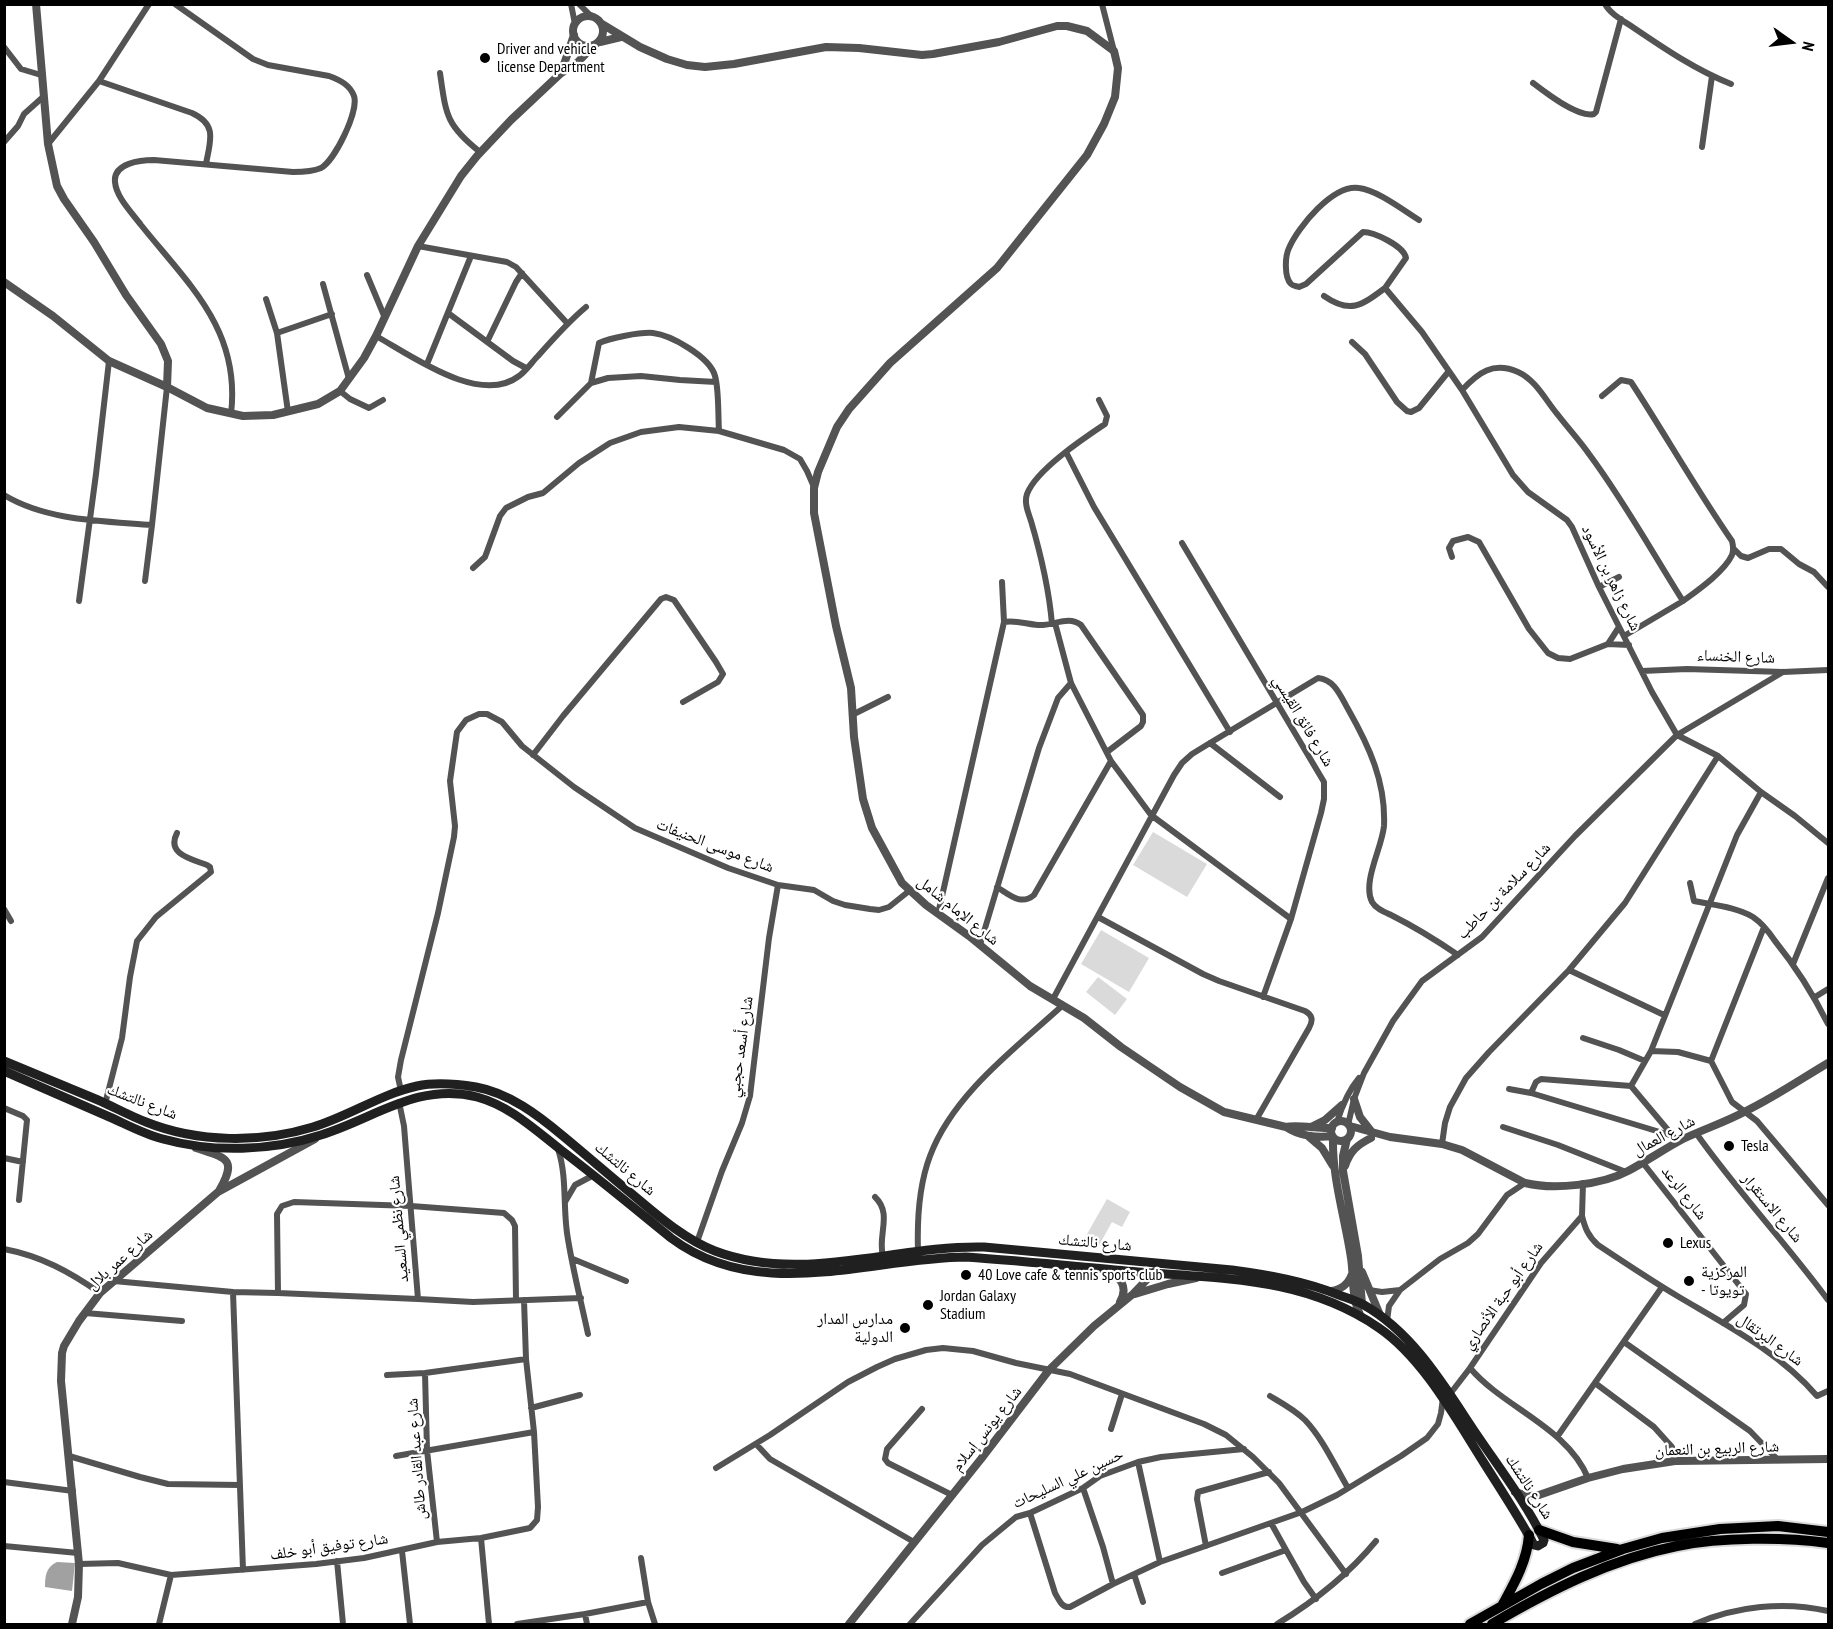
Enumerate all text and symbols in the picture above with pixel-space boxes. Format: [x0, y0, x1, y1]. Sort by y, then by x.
north arrow [1761, 12, 1821, 72]
place label: Driver and vehicle license Department [497, 39, 605, 77]
text: N [1798, 40, 1819, 53]
marker: Driver and vehicle license Department [478, 51, 492, 65]
street label: شارع زاهر بن الأسود [1577, 522, 1645, 634]
street label: شارع الخنساء [1697, 646, 1775, 668]
street label: شارع فائق القيسي [1268, 672, 1338, 770]
street label: شارع موسى الحنيفات [653, 815, 777, 877]
street label: شارع سلامة بن حاطب [1453, 839, 1555, 943]
street label: شارع الإمام شامل [913, 872, 1003, 950]
street label: شارع أسعد حجبي [724, 995, 758, 1099]
street label: شارع نالتشك [104, 1080, 180, 1124]
street label: شارع العمال [1630, 1112, 1698, 1160]
place label: Tesla [1741, 1136, 1769, 1156]
street label: شارع نالتشك [591, 1138, 659, 1200]
marker: Tesla [1722, 1139, 1736, 1153]
street label: شارع الرعد [1657, 1162, 1711, 1224]
street label: شارع الاستقرار [1737, 1169, 1807, 1247]
street label: شارع نظمي السعيد [385, 1175, 413, 1283]
street label: شارع عمر بلال [83, 1225, 157, 1295]
street label: شارع نالتشك [1057, 1230, 1133, 1256]
place label: Lexus [1680, 1233, 1711, 1253]
marker: Lexus [1661, 1236, 1675, 1250]
street label: شارع أبو حبة الأنصاري [1459, 1238, 1547, 1354]
place label: المركزية - تويوتا [1701, 1262, 1747, 1300]
place label: 40 Love cafe & tennis sports club [978, 1265, 1162, 1285]
marker: 40 Love cafe & tennis sports club [959, 1268, 973, 1282]
marker: المركزية - تويوتا [1682, 1274, 1696, 1288]
place label: Jordan Galaxy Stadium [940, 1286, 1016, 1324]
marker: Jordan Galaxy Stadium [921, 1298, 935, 1312]
place label: مدارس المدار الدولية [817, 1309, 893, 1347]
street label: شارع البرتقال [1733, 1309, 1807, 1371]
marker: مدارس المدار الدولية [898, 1321, 912, 1335]
street label: شارع يونس إسلام [948, 1383, 1026, 1475]
street label: شارع عبد القادر طاش [403, 1397, 431, 1521]
street label: شارع الربيع بن النعمان [1655, 1437, 1779, 1461]
street label: حسين علي السليحات [1009, 1445, 1127, 1513]
street label: شارع نالتشك [1501, 1451, 1557, 1523]
street label: شارع توفيق أبو خلف [269, 1529, 389, 1565]

